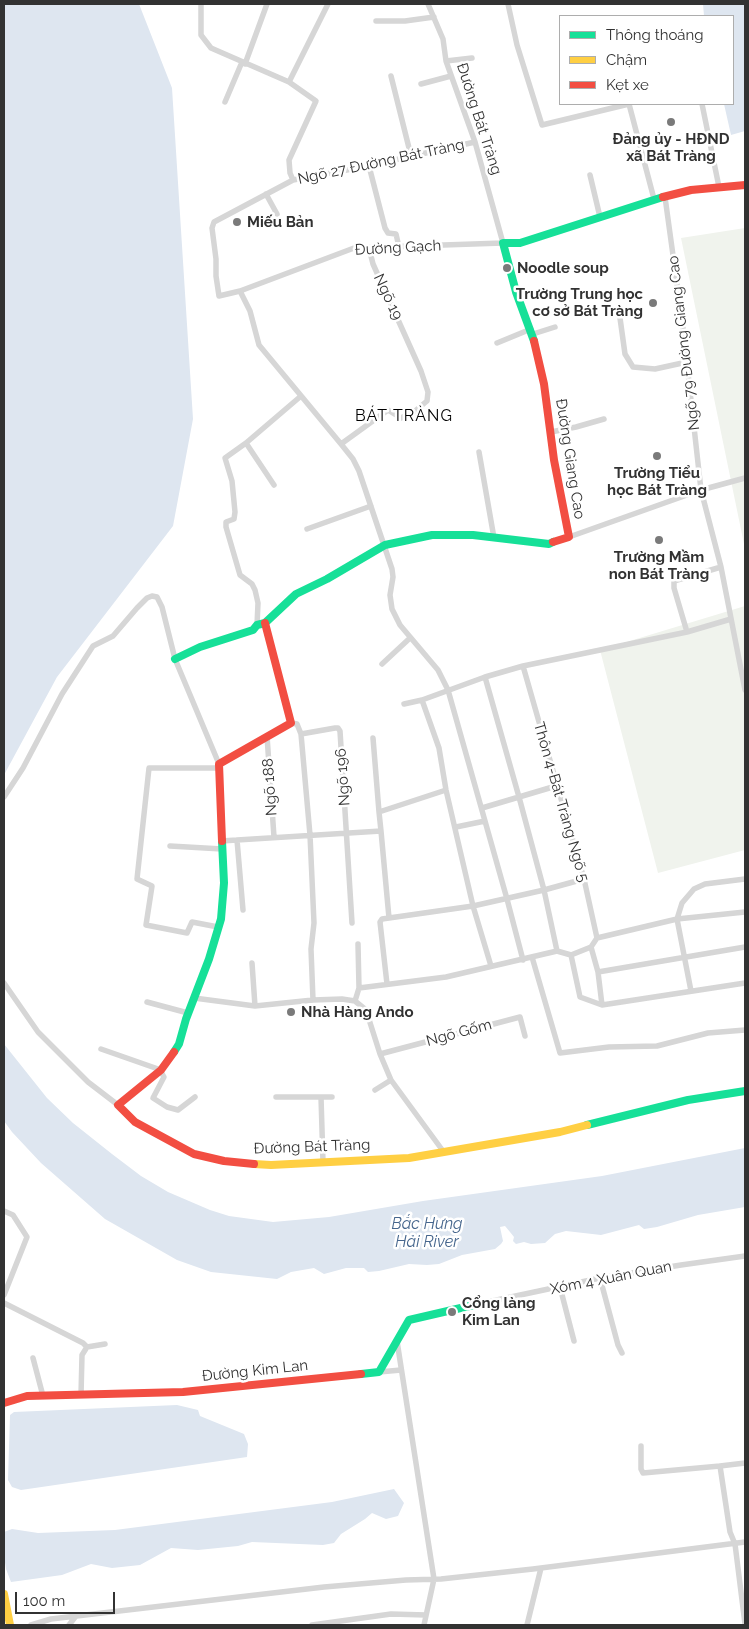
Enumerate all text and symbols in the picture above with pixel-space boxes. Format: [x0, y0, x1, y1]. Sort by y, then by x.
legend [559, 15, 734, 105]
text: Thông thoáng [606, 26, 704, 44]
text: Chậm [606, 51, 647, 69]
street label: Đường Bát Tràng [452, 61, 506, 177]
text: Kẹt xe [606, 76, 649, 94]
marker: Đảng ủy - HĐND xã Bát Tràng [665, 116, 677, 128]
place label: Đảng ủy - HĐND xã Bát Tràng [613, 130, 729, 165]
street label: Ngõ 27 Đường Bát Tràng [296, 136, 466, 188]
place label: Miếu Bản [247, 213, 314, 231]
marker: Miếu Bản [231, 216, 243, 228]
street label: Đường Gạch [354, 237, 442, 259]
street label: Ngõ 79 Đường Giang Cao [664, 255, 704, 431]
place label: Noodle soup [517, 259, 609, 277]
marker: Noodle soup [501, 262, 513, 274]
street label: Ngõ 19 [370, 271, 406, 323]
place label: Trường Trung học cơ sở Bát Tràng [516, 285, 643, 320]
marker: Trường Trung học cơ sở Bát Tràng [647, 297, 659, 309]
street label: Đường Giang Cao [552, 397, 588, 521]
district label: BÁT TRÀNG [354, 406, 454, 426]
marker: Trường Tiểu học Bát Tràng [651, 450, 663, 462]
place label: Trường Tiểu học Bát Tràng [607, 464, 707, 499]
marker: Trường Mầm non Bát Tràng [653, 534, 665, 546]
place label: Trường Mầm non Bát Tràng [609, 548, 709, 583]
street label: Thôn 4-Bát Tràng Ngõ 5 [530, 720, 592, 884]
street label: Ngõ 196 [332, 748, 354, 806]
street label: Ngõ 188 [259, 758, 281, 816]
place label: Nhà Hàng Ando [301, 1003, 413, 1021]
marker: Nhà Hàng Ando [285, 1006, 297, 1018]
street label: Ngõ Gốm [424, 1016, 494, 1050]
street label: Đường Bát Tràng [253, 1136, 371, 1158]
water label: Bắc Hưng Hải River [391, 1214, 463, 1252]
street label: Xóm 4 Xuân Quan [549, 1257, 673, 1299]
place label: Cổng làng Kim Lan [462, 1294, 535, 1329]
marker: Cổng làng Kim Lan [446, 1306, 458, 1318]
street label: Đường Kim Lan [201, 1356, 309, 1386]
scale bar [18, 1582, 118, 1614]
text: 100 m [23, 1592, 65, 1610]

